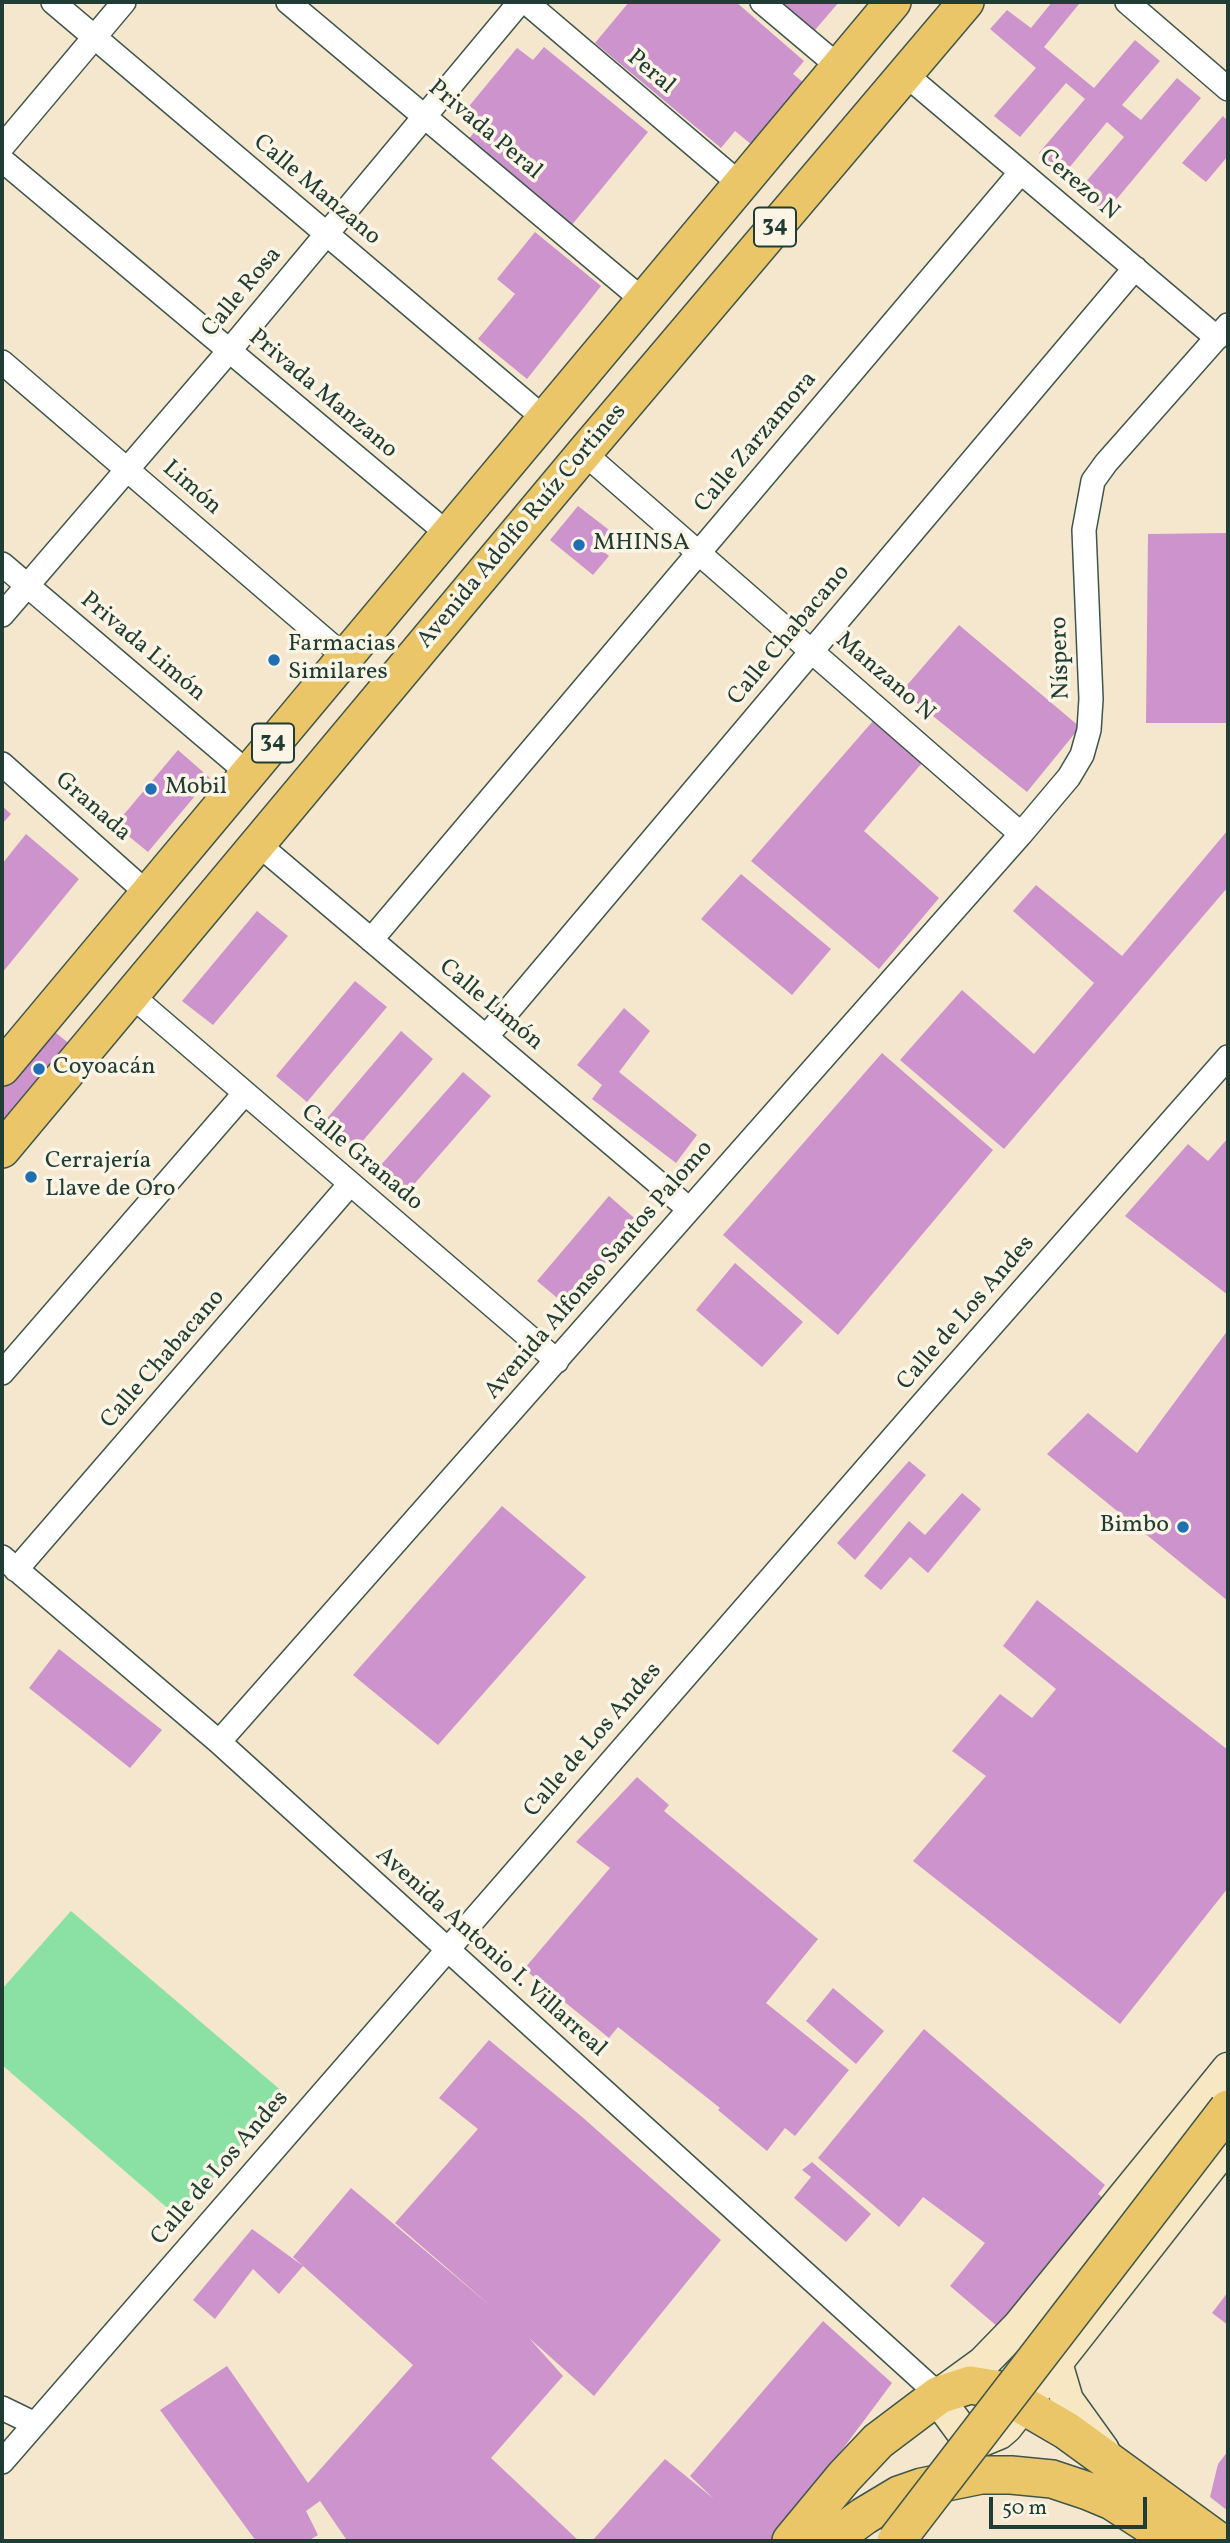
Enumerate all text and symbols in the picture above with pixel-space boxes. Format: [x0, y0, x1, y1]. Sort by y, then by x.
street label: Peral [620, 45, 680, 101]
street label: Privada Peral [421, 75, 547, 187]
street label: Calle Manzano [246, 129, 386, 253]
street label: Cerezo N [1032, 144, 1124, 228]
road number: 34 [754, 208, 796, 246]
street label: Calle Rosa [197, 242, 289, 344]
street label: Privada Manzano [242, 324, 402, 466]
street label: Calle Zarzamora [690, 367, 824, 519]
street label: Avenida Adolfo Ruíz Cortines [412, 399, 634, 655]
street label: Limón [156, 455, 226, 523]
place label: MHINSA [593, 531, 690, 559]
marker: MHINSA [571, 537, 587, 553]
street label: Calle Chabacano [723, 560, 857, 712]
street label: Privada Limón [73, 587, 211, 709]
street label: Níspero [1046, 616, 1078, 700]
street label: Manzano N [828, 627, 940, 729]
place label: Farmacias Similares [288, 632, 396, 688]
marker: Farmacias Similares [266, 652, 282, 668]
road number: 34 [252, 723, 294, 762]
street label: Granada [48, 767, 136, 849]
place label: Mobil [165, 775, 227, 803]
marker: Mobil [143, 781, 159, 797]
street label: Calle Limón [432, 954, 548, 1058]
place label: Coyoacán [53, 1055, 156, 1083]
marker: Coyoacán [31, 1061, 47, 1077]
street label: Calle Granado [294, 1100, 428, 1218]
street label: Avenida Alfonso Santos Palomo [480, 1136, 720, 1406]
place label: Cerrajería Llave de Oro [45, 1149, 176, 1205]
marker: Cerrajería Llave de Oro [23, 1169, 39, 1185]
street label: Calle de Los Andes [892, 1231, 1042, 1397]
street label: Calle Chabacano [96, 1285, 232, 1435]
place label: Bimbo [1100, 1513, 1169, 1541]
marker: Bimbo [1175, 1519, 1191, 1535]
street label: Calle de Los Andes [519, 1658, 669, 1824]
street label: Avenida Antonio I. Villarreal [369, 1842, 611, 2064]
street label: Calle de Los Andes [146, 2086, 296, 2252]
scale bar [992, 2484, 1150, 2528]
text: 50 m [1002, 2494, 1047, 2523]

